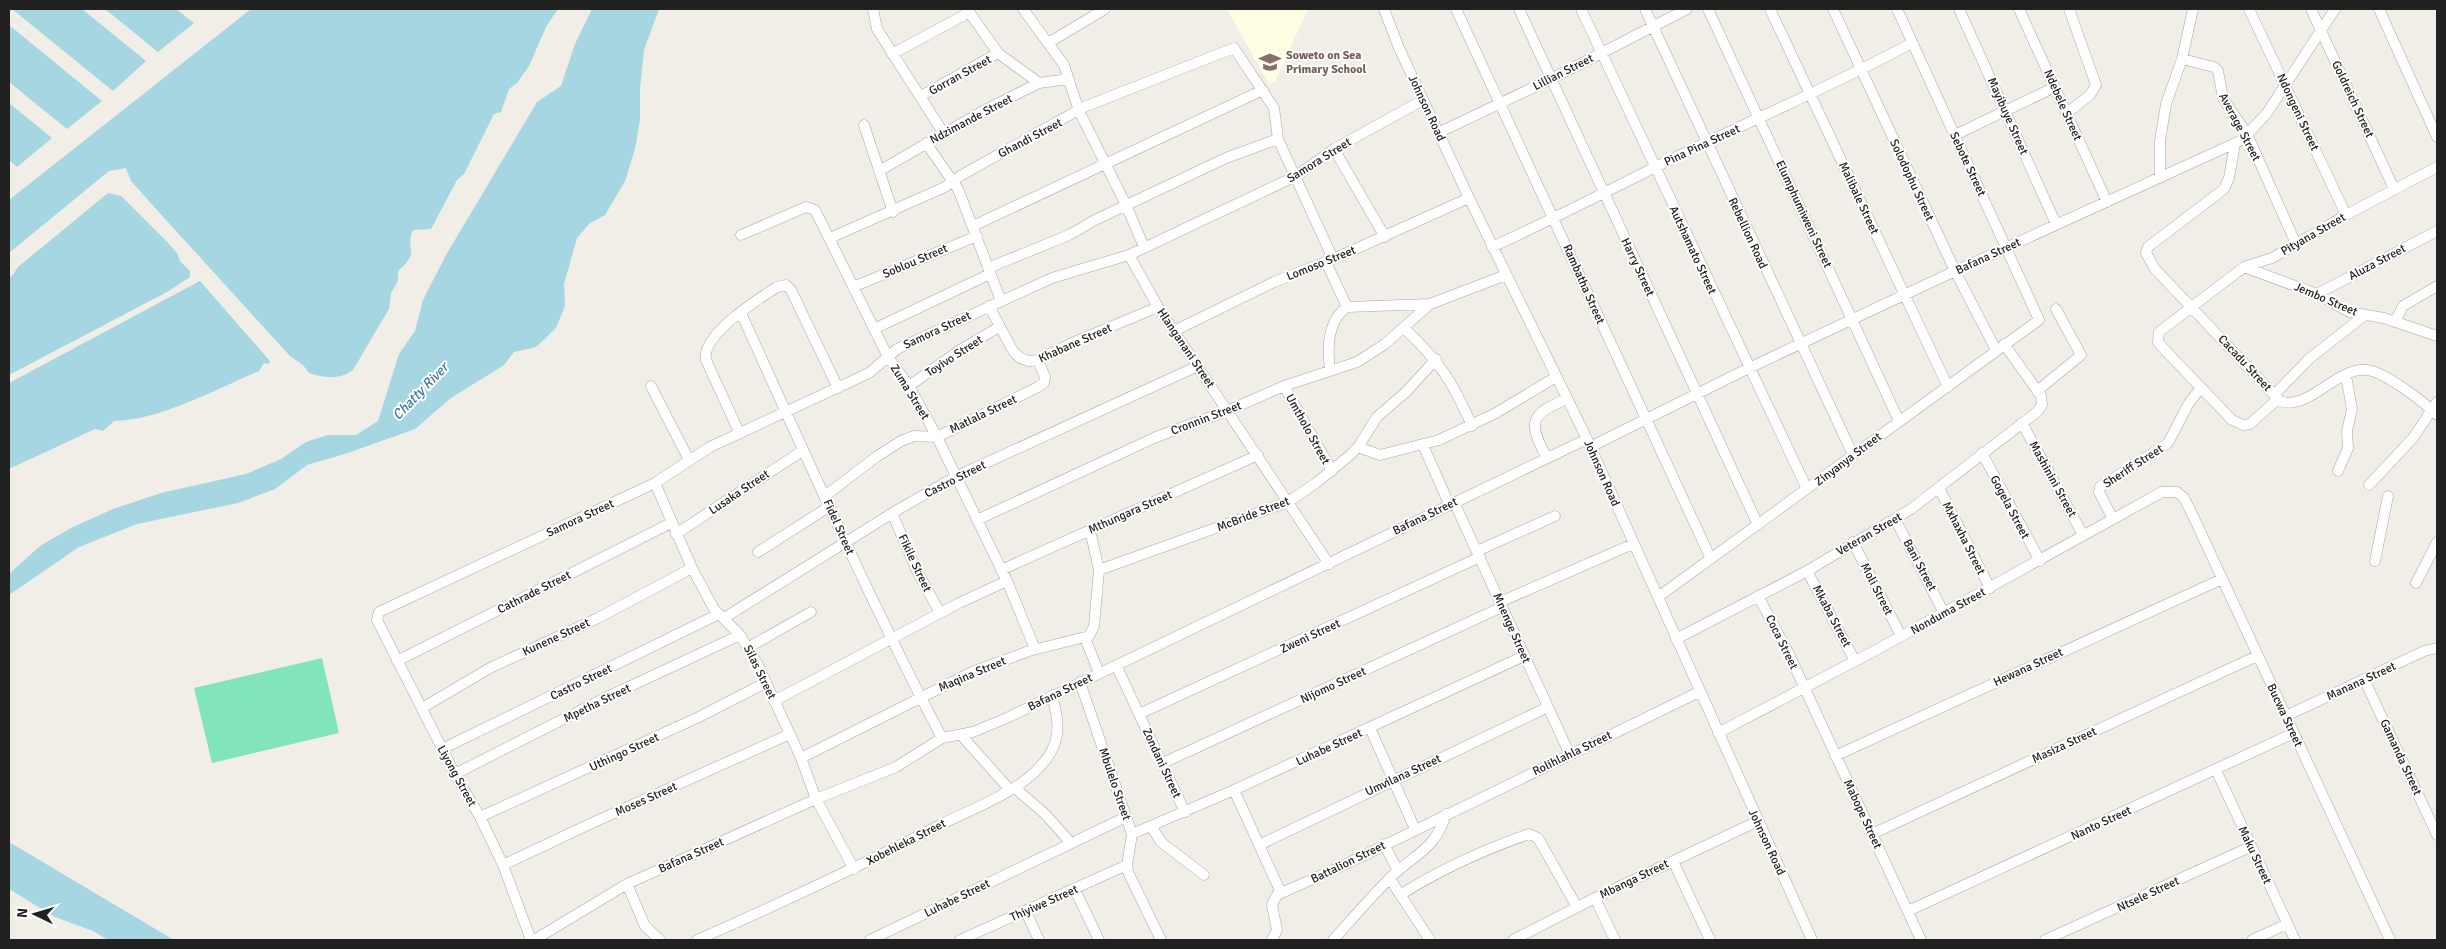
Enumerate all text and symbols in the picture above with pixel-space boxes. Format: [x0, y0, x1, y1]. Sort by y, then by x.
place label: Soweto on Sea Primary School [1286, 48, 1367, 77]
school or university icon: Soweto on Sea Primary School [1257, 49, 1283, 75]
street label: Lillian Street [1530, 51, 1596, 94]
street label: Gorran Street [926, 52, 994, 99]
street label: Goldreich Street [2328, 58, 2377, 140]
street label: Ndebele Street [2040, 67, 2085, 143]
street label: Ndongeni Street [2273, 71, 2322, 153]
street label: Johnson Road [1405, 73, 1448, 144]
street label: Mayibuye Street [1984, 75, 2031, 157]
street label: Ndzimande Street [927, 91, 1015, 148]
street label: Average Street [2215, 91, 2264, 164]
street label: Ghandi Street [996, 115, 1065, 162]
street label: Pina Pina Street [1662, 121, 1743, 170]
street label: Sebote Street [1946, 130, 1989, 199]
street label: Samora Street [1284, 135, 1354, 186]
street label: Solodophu Street [1886, 137, 1937, 223]
street label: Elumphumiweni Street [1772, 158, 1835, 270]
street label: Malibale Street [1835, 160, 1882, 237]
street label: Rebellion Road [1725, 195, 1771, 271]
street label: Autshamato Street [1666, 204, 1720, 297]
street label: Pityana Street [2278, 210, 2348, 259]
street label: Bafana Street [1953, 235, 2023, 278]
street label: Harry Street [1617, 236, 1658, 299]
street label: Soblou Street [880, 241, 950, 282]
street label: Aluza Street [2346, 241, 2408, 284]
street label: Rambatha Street [1559, 242, 1608, 326]
street label: Lomoso Street [1284, 243, 1358, 284]
street label: Jembo Street [2292, 279, 2360, 320]
street label: Hlanganani Street [1153, 306, 1218, 391]
street label: Samora Street [901, 308, 973, 353]
street label: Khabane Street [1036, 321, 1114, 366]
street label: Toyivo Street [923, 332, 986, 380]
street label: Cacadu Street [2215, 332, 2275, 395]
water label: Chatty River [389, 358, 453, 423]
street label: Zuma Street [887, 362, 933, 423]
street label: Umtholo Street [1282, 391, 1333, 467]
street label: Matlala Street [947, 392, 1019, 437]
street label: Cronnin Street [1169, 398, 1244, 439]
street label: Zinyanya Street [1812, 429, 1885, 489]
street label: Johnson Road [1580, 438, 1623, 509]
street label: Mashinini Street [2026, 439, 2080, 520]
street label: Sheriff Street [2100, 441, 2166, 491]
street label: Castro Street [922, 458, 989, 501]
street label: Lusaka Street [706, 467, 772, 518]
street label: Gogela Street [1987, 473, 2033, 542]
street label: Mthungara Street [1086, 487, 1174, 538]
street label: McBride Street [1215, 494, 1292, 535]
street label: Bafana Street [1390, 494, 1460, 539]
street label: Samora Street [544, 496, 616, 541]
street label: Fidel Street [820, 497, 857, 557]
street label: Mxhaxha Street [1939, 499, 1988, 577]
street label: Veteran Street [1834, 510, 1905, 559]
street label: Fikile Street [895, 532, 934, 594]
street label: Bani Street [1900, 537, 1940, 594]
street label: Moli Street [1857, 561, 1896, 618]
street label: Cathrade Street [495, 567, 573, 617]
street label: Mkaba Street [1809, 583, 1854, 650]
street label: Nonduma Street [1908, 585, 1988, 638]
street label: Mnenge Street [1489, 591, 1534, 666]
street label: Coca Street [1762, 612, 1801, 672]
street label: Kunene Street [520, 615, 592, 660]
street label: Zweni Street [1278, 616, 1343, 657]
street label: Silas Street [740, 643, 779, 702]
street label: Hewana Street [1991, 645, 2065, 690]
street label: Maqina Street [936, 654, 1008, 695]
street label: Manana Street [2324, 659, 2398, 704]
street label: Castro Street [548, 661, 615, 704]
street label: Nijomo Street [1298, 664, 1368, 707]
street label: Bafana Street [1025, 670, 1095, 715]
street label: Mpetha Street [561, 681, 633, 726]
street label: Bucwa Street [2263, 681, 2306, 749]
street label: Gamanda Street [2376, 717, 2425, 798]
street label: Masiza Street [2029, 724, 2099, 767]
street label: Zondani Street [1139, 726, 1184, 801]
street label: Luhabe Street [1294, 726, 1365, 769]
street label: Rolihlahla Street [1530, 728, 1614, 779]
street label: Uthingo Street [587, 730, 661, 775]
street label: Liyong Street [434, 743, 480, 809]
street label: Mbulelo Street [1095, 746, 1134, 822]
street label: Umvilana Street [1363, 751, 1444, 800]
street label: Mabope Street [1840, 777, 1885, 851]
street label: Moses Street [613, 779, 680, 820]
street label: Nanto Street [2069, 803, 2134, 844]
street label: Johnson Road [1745, 807, 1788, 878]
street label: Xobehleka Street [864, 816, 949, 869]
street label: Maku Street [2235, 824, 2274, 887]
street label: Bafana Street [656, 834, 726, 877]
street label: Battalion Street [1308, 838, 1388, 887]
street label: Mbanga Street [1597, 856, 1671, 903]
street label: Ntsele Street [2115, 874, 2182, 915]
street label: Luhabe Street [922, 876, 993, 921]
street label: Thiyiwe Street [1008, 882, 1081, 925]
north arrow [10, 889, 60, 939]
text: N [14, 907, 31, 919]

